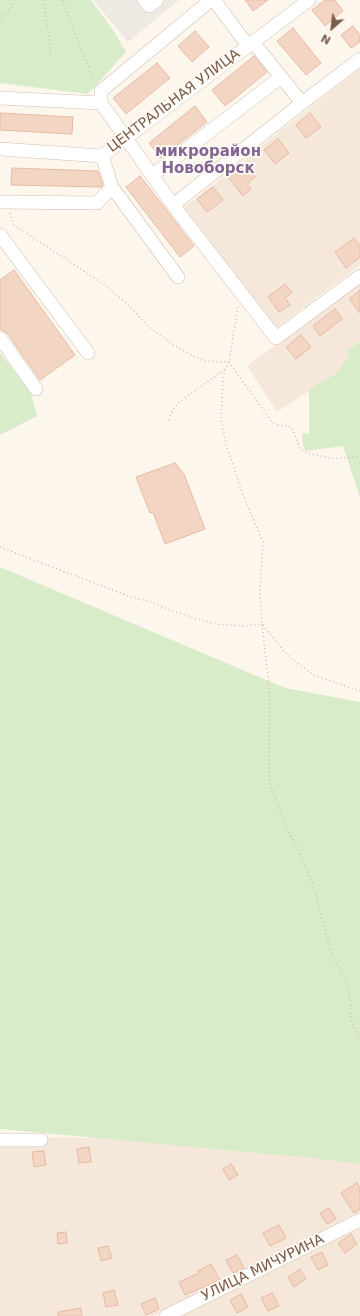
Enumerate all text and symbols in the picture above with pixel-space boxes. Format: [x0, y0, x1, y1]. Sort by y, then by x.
north arrow [312, 8, 352, 48]
text: N [319, 31, 333, 47]
street label: ЦЕНТРАЛЬНАЯ УЛИЦА [105, 46, 243, 156]
district label: микрорайон Новоборск [155, 143, 261, 178]
street label: УЛИЦА МИЧУРИНА [199, 1231, 327, 1305]

